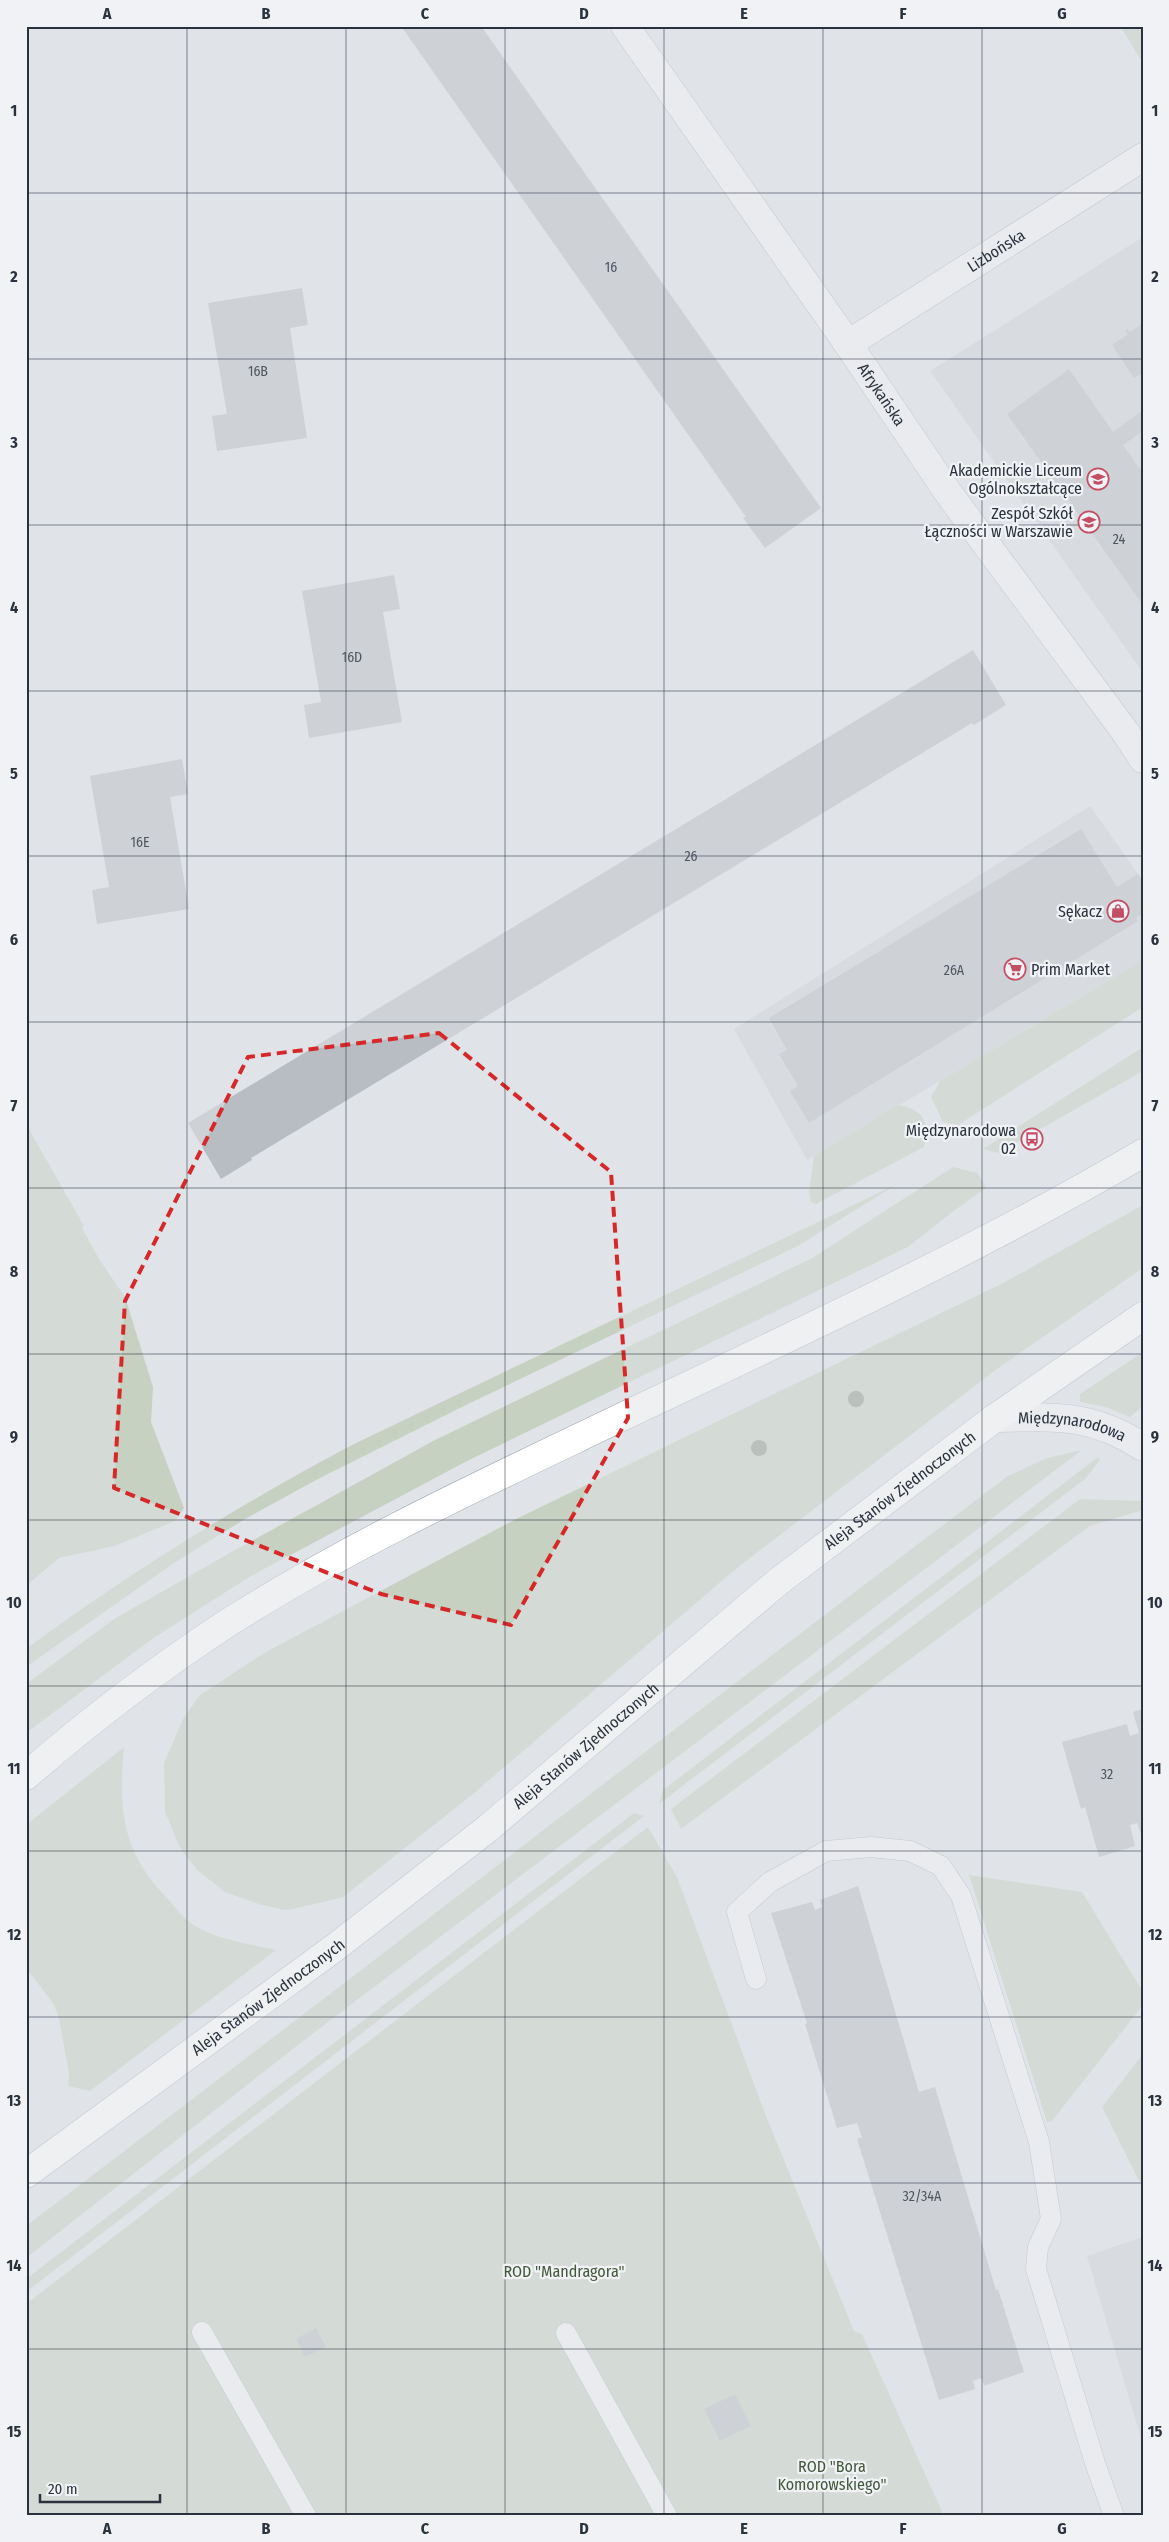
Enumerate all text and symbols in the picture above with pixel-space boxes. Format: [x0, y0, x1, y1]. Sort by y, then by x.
text: A [102, 4, 112, 23]
text: B [262, 4, 271, 23]
text: C [421, 4, 430, 23]
text: D [579, 4, 589, 23]
text: E [740, 4, 748, 23]
text: F [899, 4, 907, 23]
text: G [1057, 4, 1067, 23]
text: 1 [11, 101, 17, 120]
text: 1 [1152, 101, 1158, 120]
street label: Lizbońska [963, 225, 1028, 276]
house number: 16 [605, 259, 617, 276]
text: 2 [9, 267, 18, 286]
text: 2 [1150, 267, 1159, 286]
street label: Afrykańska [854, 359, 910, 429]
house number: 16B [248, 363, 268, 380]
text: 3 [9, 433, 18, 452]
text: 3 [1150, 433, 1159, 452]
place label: Akademickie Liceum Ogólnokształcące [949, 461, 1082, 499]
school or university icon: Akademickie Liceum Ogólnokształcące [1086, 467, 1110, 491]
place label: Zespół Szkół Łączności w Warszawie [924, 504, 1073, 542]
school or university icon: Zespół Szkół Łączności w Warszawie [1077, 510, 1101, 534]
house number: 24 [1113, 531, 1126, 548]
text: 4 [10, 598, 18, 617]
text: 4 [1151, 598, 1159, 617]
house number: 16D [342, 649, 362, 666]
text: 5 [10, 764, 18, 783]
text: 5 [1151, 764, 1159, 783]
house number: 16E [131, 834, 150, 851]
house number: 26 [684, 848, 698, 865]
shop icon: Sękacz [1106, 899, 1130, 923]
place label: Sękacz [1058, 902, 1102, 921]
text: 6 [10, 930, 18, 949]
text: 6 [1151, 930, 1159, 949]
supermarket icon: Prim Market [1003, 957, 1027, 981]
place label: Prim Market [1031, 960, 1111, 979]
house number: 26A [944, 962, 965, 979]
text: 7 [11, 1096, 18, 1115]
text: 7 [1152, 1096, 1159, 1115]
place label: Międzynarodowa 02 [906, 1121, 1016, 1158]
bus stop icon: Międzynarodowa 02 [1020, 1127, 1044, 1151]
text: 8 [10, 1262, 19, 1281]
text: 8 [1151, 1262, 1160, 1281]
street label: Międzynarodowa [1018, 1408, 1129, 1445]
text: 9 [10, 1427, 18, 1446]
street label: Aleja Stanów Zjednoczonych [820, 1427, 979, 1553]
text: 9 [1151, 1427, 1159, 1446]
text: 10 [6, 1593, 22, 1612]
text: 10 [1147, 1593, 1163, 1612]
street label: Aleja Stanów Zjednoczonych [509, 1678, 662, 1813]
text: 11 [7, 1759, 21, 1778]
text: 11 [1148, 1759, 1162, 1778]
house number: 32 [1101, 1766, 1113, 1783]
text: 12 [7, 1925, 22, 1944]
text: 12 [1148, 1925, 1163, 1944]
street label: Aleja Stanów Zjednoczonych [188, 1934, 348, 2059]
text: 13 [7, 2091, 22, 2110]
text: 13 [1148, 2091, 1163, 2110]
house number: 32/34A [903, 2188, 942, 2205]
text: 14 [7, 2256, 22, 2275]
text: 14 [1148, 2256, 1163, 2275]
park label: ROD "Mandragora" [503, 2262, 625, 2281]
text: 15 [7, 2422, 21, 2441]
text: 15 [1148, 2422, 1162, 2441]
park label: ROD "Bora Komorowskiego" [777, 2457, 887, 2494]
scale bar [40, 2472, 160, 2504]
text: 20 m [48, 2480, 78, 2498]
text: A [102, 2519, 112, 2538]
text: B [262, 2519, 271, 2538]
text: C [421, 2519, 430, 2538]
text: D [579, 2519, 589, 2538]
text: E [740, 2519, 748, 2538]
text: F [899, 2519, 907, 2538]
text: G [1057, 2519, 1067, 2538]

